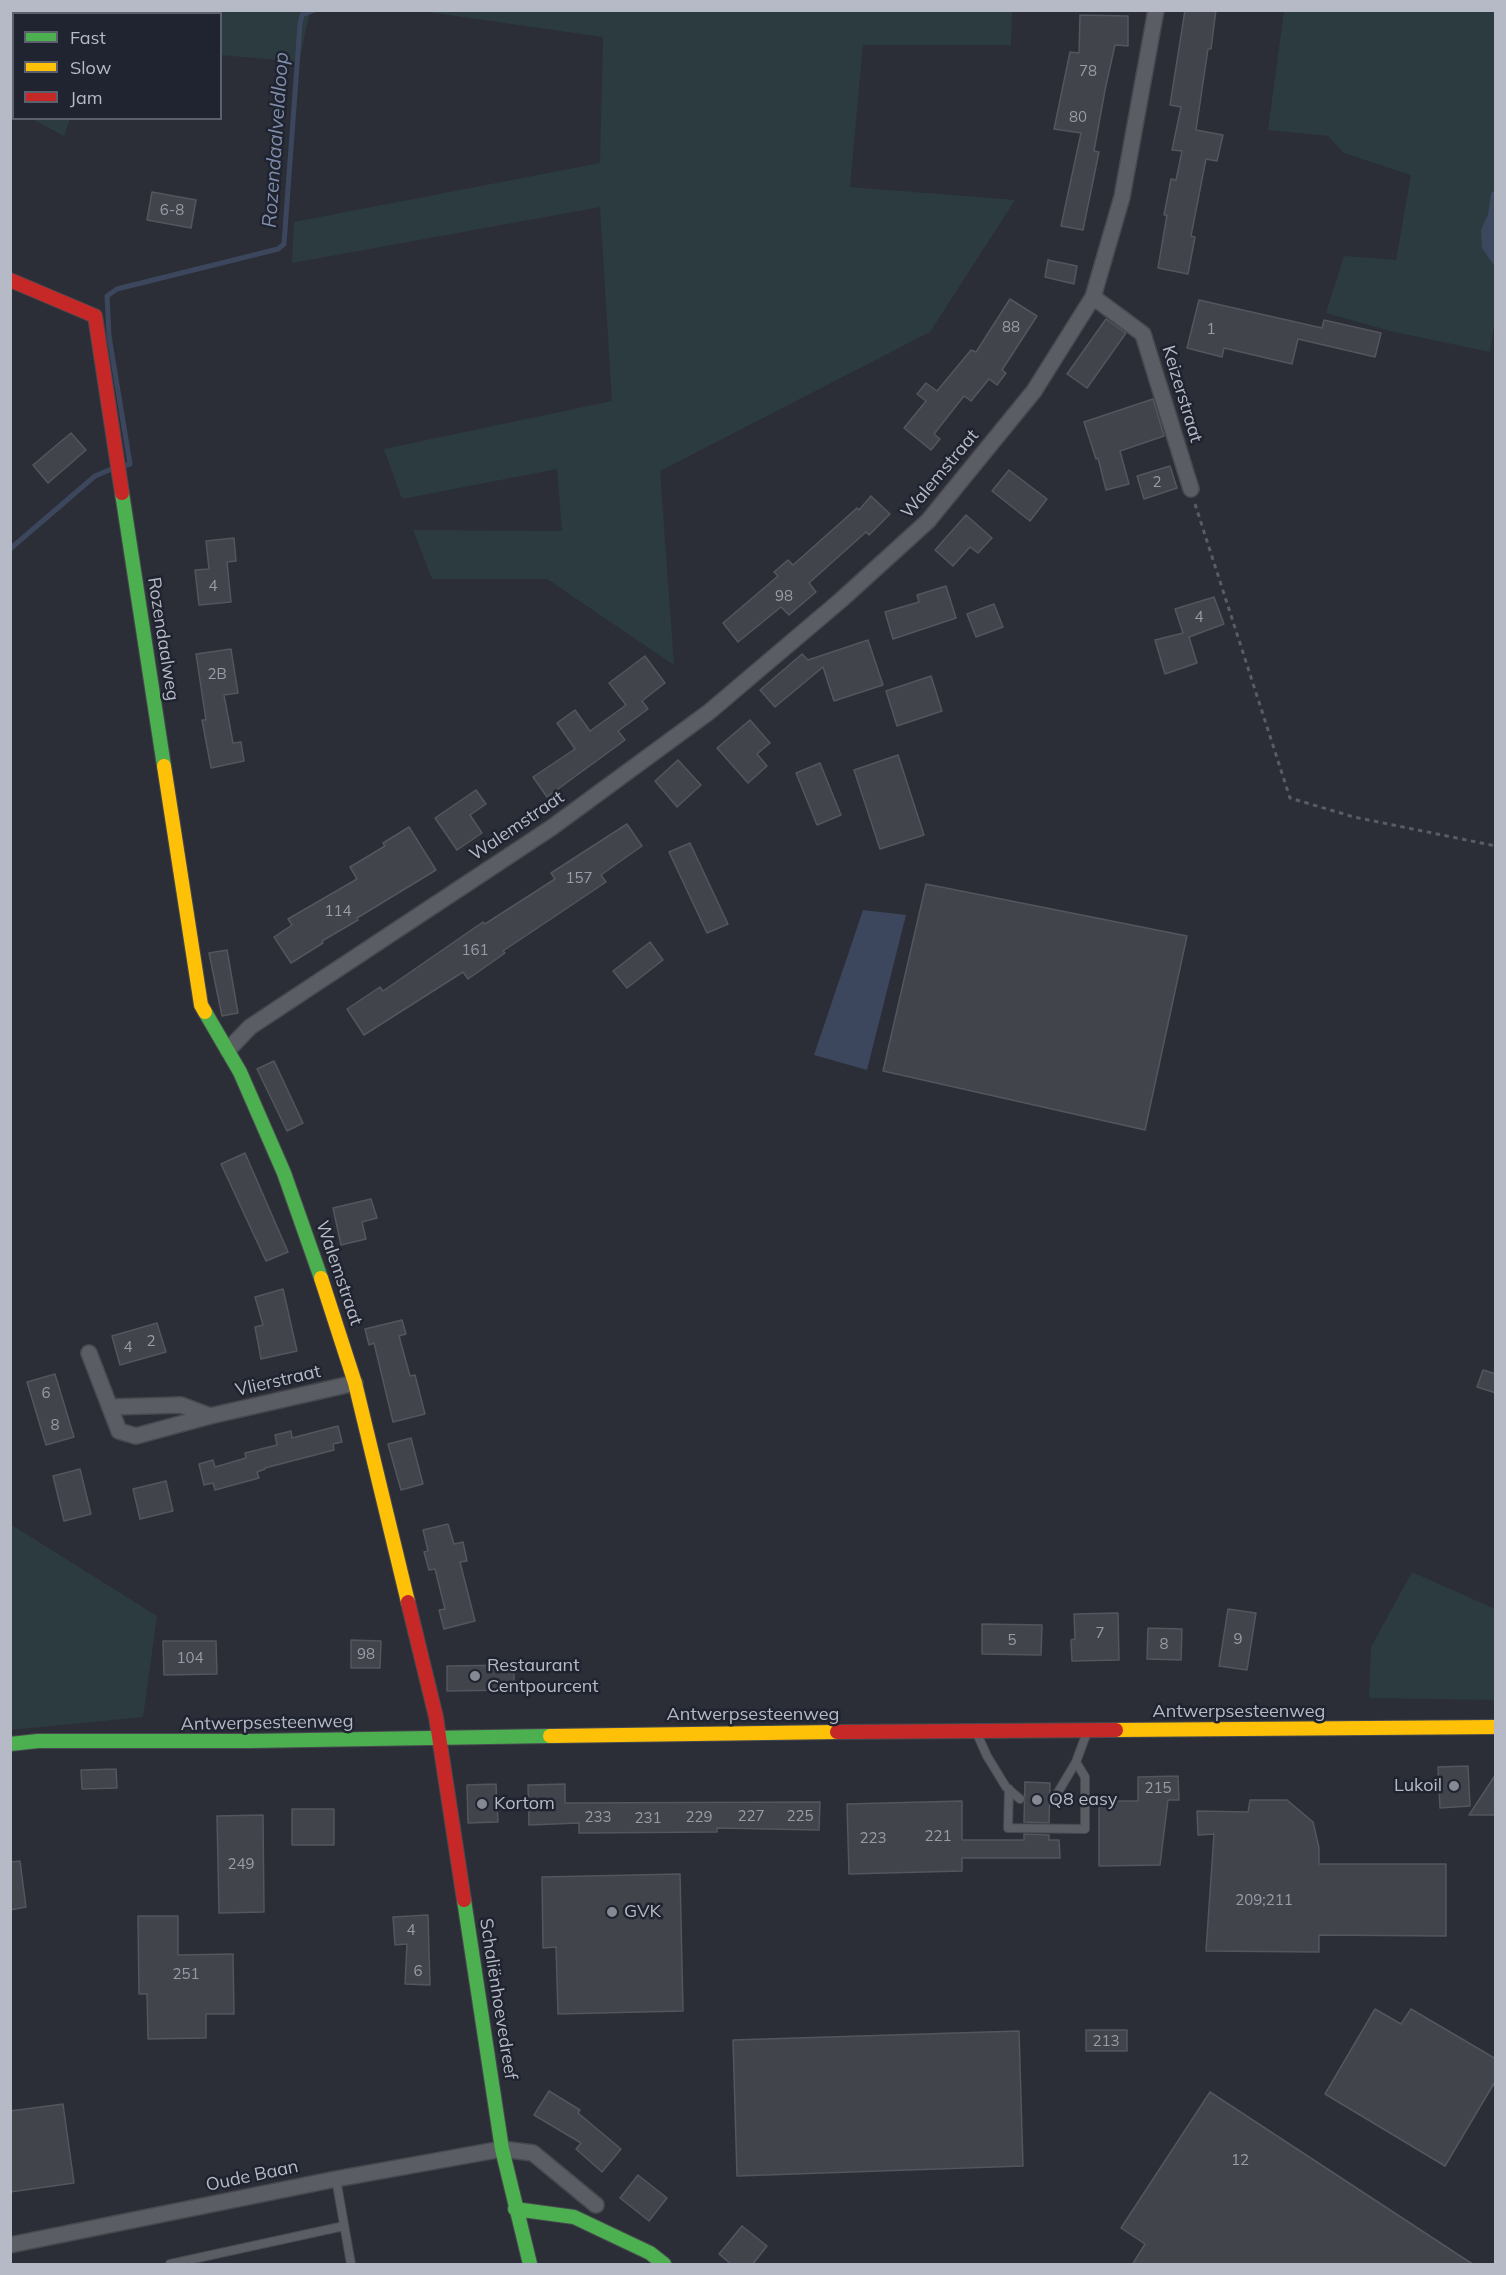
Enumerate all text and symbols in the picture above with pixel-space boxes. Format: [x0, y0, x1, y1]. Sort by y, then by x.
legend [12, 12, 222, 120]
text: Fast [70, 26, 106, 49]
water label: Rozendaalveldloop [258, 51, 294, 229]
text: Slow [70, 56, 111, 79]
house number: 78 [1079, 62, 1097, 80]
text: Jam [70, 86, 103, 109]
house number: 80 [1069, 108, 1087, 126]
house number: 6-8 [160, 201, 184, 219]
house number: 88 [1002, 318, 1020, 336]
house number: 1 [1207, 320, 1215, 338]
street label: Keizerstraat [1157, 343, 1207, 445]
street label: Walemstraat [897, 425, 983, 523]
house number: 2 [1153, 473, 1161, 491]
street label: Rozendaalweg [143, 576, 183, 702]
house number: 4 [209, 577, 217, 595]
house number: 98 [775, 587, 793, 605]
house number: 4 [1195, 608, 1203, 626]
house number: 2B [207, 665, 227, 683]
street label: Walemstraat [466, 787, 568, 865]
house number: 157 [566, 869, 592, 887]
house number: 114 [325, 902, 351, 920]
house number: 161 [462, 941, 488, 959]
street label: Walemstraat [311, 1218, 367, 1328]
house number: 2 [147, 1332, 155, 1350]
house number: 4 [124, 1338, 132, 1356]
street label: Vlierstraat [233, 1361, 323, 1401]
house number: 6 [42, 1384, 50, 1402]
house number: 8 [51, 1416, 59, 1434]
house number: 7 [1096, 1624, 1104, 1642]
house number: 9 [1234, 1630, 1242, 1648]
house number: 5 [1008, 1631, 1016, 1649]
house number: 8 [1160, 1635, 1168, 1653]
house number: 98 [357, 1645, 375, 1663]
house number: 104 [177, 1649, 203, 1667]
place label: Restaurant Centpourcent [487, 1655, 599, 1698]
marker: Restaurant Centpourcent [468, 1669, 482, 1683]
street label: Antwerpsesteenweg [1153, 1701, 1325, 1723]
street label: Antwerpsesteenweg [667, 1704, 839, 1726]
street label: Antwerpsesteenweg [180, 1711, 354, 1735]
place label: Lukoil [1394, 1775, 1442, 1797]
house number: 215 [1145, 1779, 1171, 1797]
marker: Lukoil [1447, 1779, 1461, 1793]
place label: Q8 easy [1049, 1789, 1117, 1811]
place label: Kortom [494, 1793, 555, 1815]
marker: Q8 easy [1030, 1793, 1044, 1807]
marker: Kortom [475, 1797, 489, 1811]
house number: 227 [738, 1807, 764, 1825]
house number: 225 [787, 1807, 813, 1825]
house number: 233 [585, 1808, 611, 1826]
house number: 229 [686, 1808, 712, 1826]
house number: 231 [635, 1809, 661, 1827]
house number: 221 [925, 1827, 951, 1845]
house number: 223 [860, 1829, 886, 1847]
house number: 249 [228, 1855, 254, 1873]
house number: 209;211 [1235, 1891, 1293, 1909]
place label: GVK [624, 1901, 661, 1923]
marker: GVK [605, 1905, 619, 1919]
street label: Schaliënhoevedreef [475, 1917, 521, 2081]
house number: 4 [407, 1921, 415, 1939]
house number: 6 [414, 1962, 422, 1980]
house number: 251 [173, 1965, 199, 1983]
house number: 213 [1093, 2032, 1119, 2050]
house number: 12 [1231, 2151, 1249, 2169]
street label: Oude Baan [204, 2156, 300, 2196]

